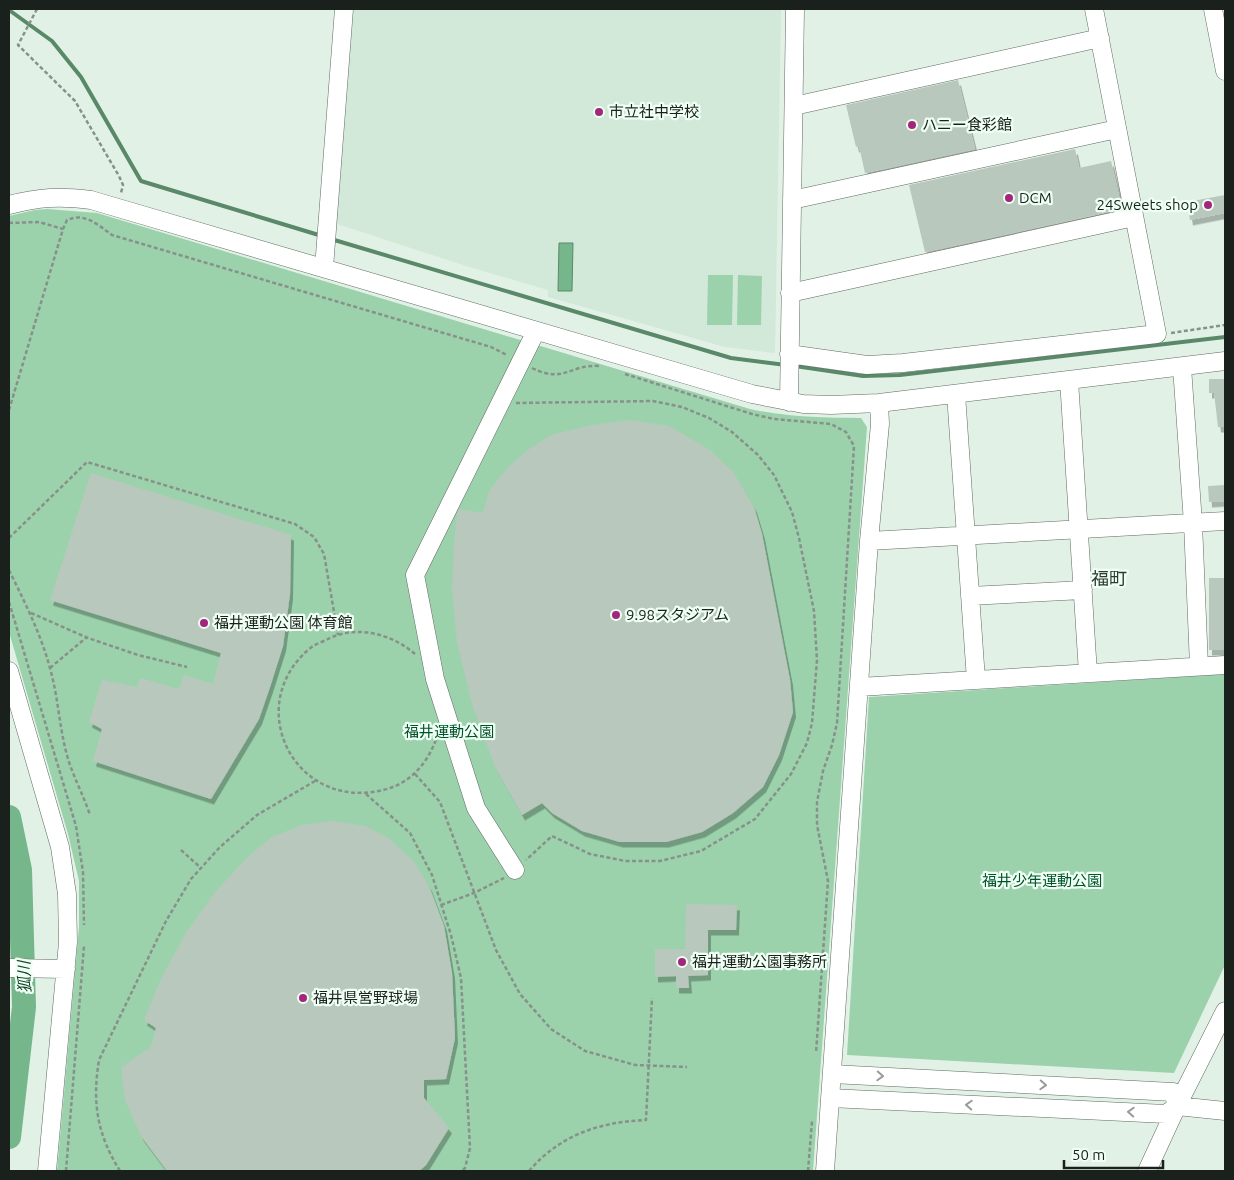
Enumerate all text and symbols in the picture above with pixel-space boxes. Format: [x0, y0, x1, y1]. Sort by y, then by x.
place label: 市立社中学校 [609, 103, 699, 120]
marker: 市立社中学校 [593, 106, 605, 118]
place label: ハニー食彩館 [922, 116, 1012, 133]
marker: ハニー食彩館 [906, 119, 918, 131]
place label: DCM [1019, 189, 1052, 206]
marker: DCM [1003, 192, 1015, 204]
place label: 24Sweets shop [1097, 196, 1198, 213]
marker: 24Sweets shop [1202, 199, 1214, 211]
district label: 福町 [1091, 568, 1127, 588]
place label: 9.98スタジアム [626, 606, 729, 623]
marker: 9.98スタジアム [610, 609, 622, 621]
place label: 福井運動公園 体育館 [214, 614, 352, 631]
marker: 福井運動公園 体育館 [198, 617, 210, 629]
park label: 福井運動公園 [404, 723, 494, 740]
park label: 福井少年運動公園 [982, 872, 1102, 889]
place label: 福井運動公園事務所 [692, 953, 827, 970]
marker: 福井運動公園事務所 [676, 956, 688, 968]
water label: 狐川 [14, 959, 34, 993]
place label: 福井県営野球場 [313, 989, 418, 1006]
marker: 福井県営野球場 [297, 992, 309, 1004]
one-way arrow [877, 1071, 885, 1082]
one-way arrow [1039, 1080, 1047, 1091]
one-way arrow [965, 1099, 973, 1110]
one-way arrow [1127, 1107, 1135, 1118]
scale bar [1064, 1138, 1163, 1170]
text: 50 m [1072, 1146, 1105, 1163]

